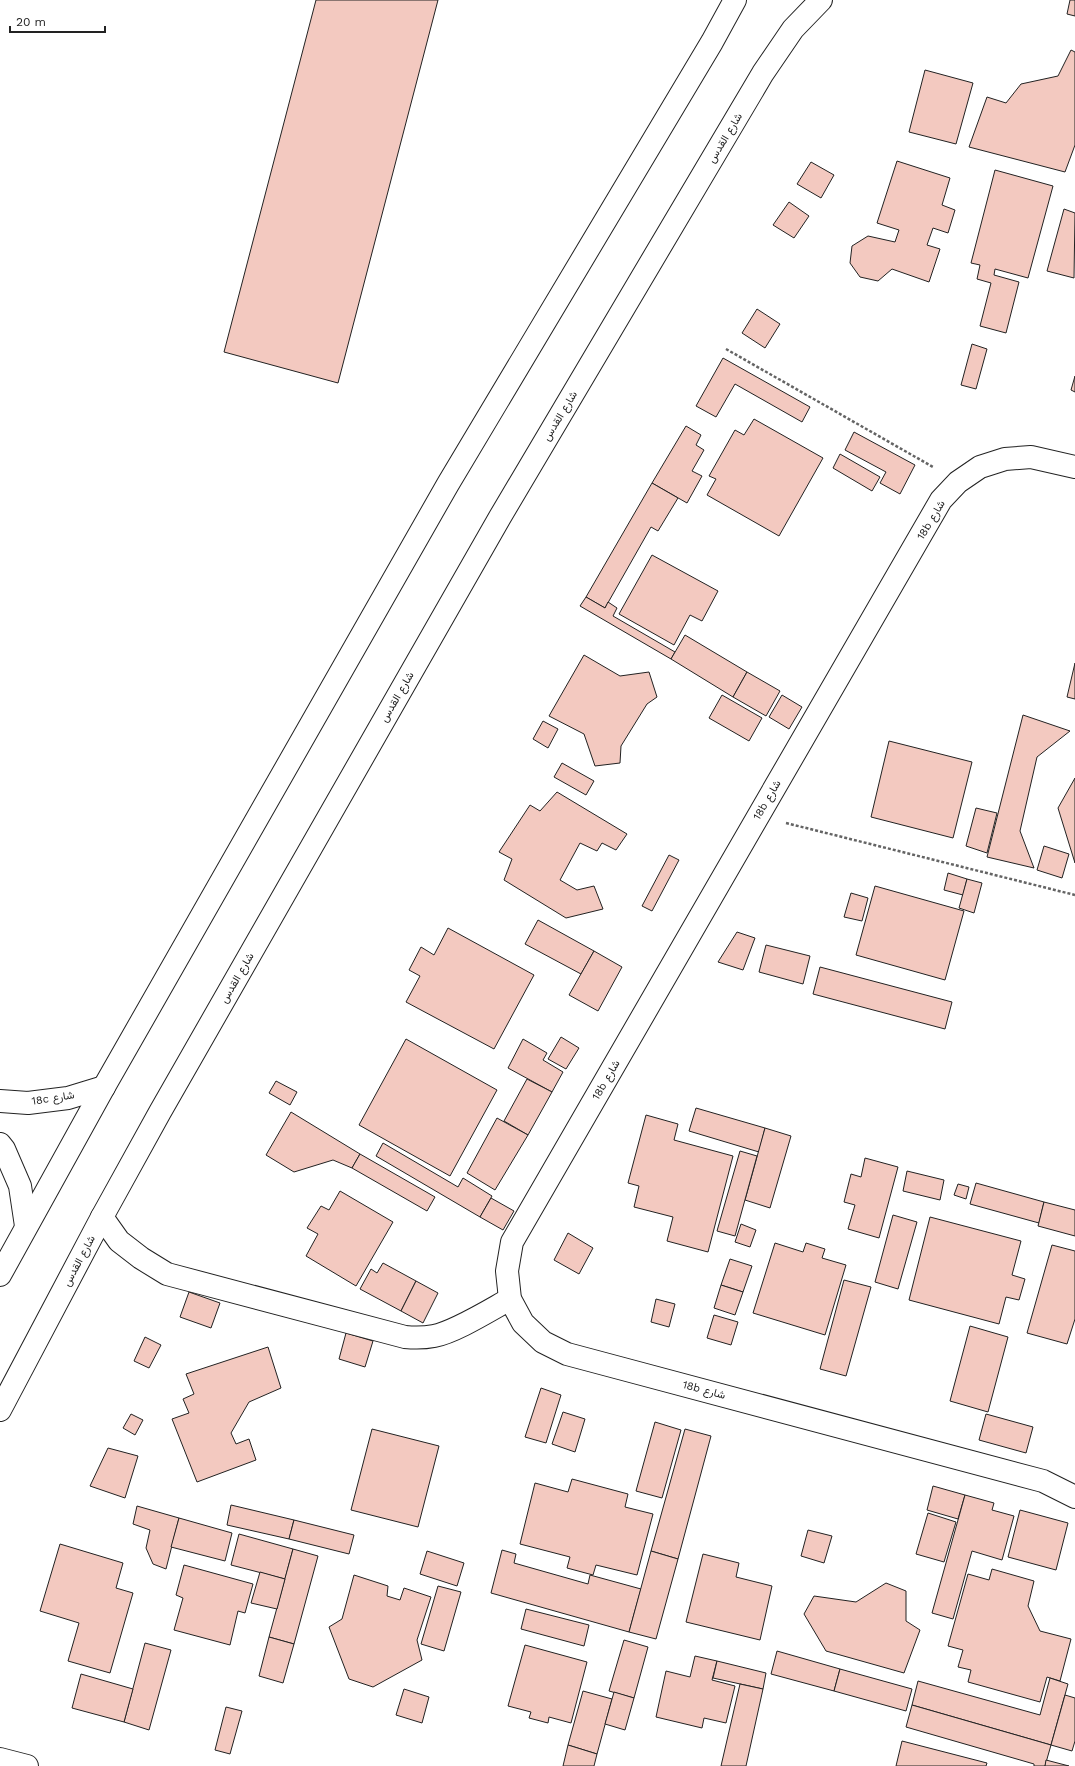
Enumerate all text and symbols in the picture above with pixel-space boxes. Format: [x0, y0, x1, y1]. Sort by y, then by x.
scale bar [10, 8, 105, 34]
text: 20 m [16, 15, 46, 29]
street label: شارع القدس [705, 110, 746, 166]
street label: شارع القدس [540, 388, 581, 444]
street label: 18b شارع [914, 498, 949, 543]
street label: شارع القدس [377, 669, 418, 725]
street label: 18b شارع [750, 777, 785, 823]
street label: شارع القدس [217, 950, 258, 1006]
street label: 18b شارع [589, 1057, 624, 1103]
street label: 18c شارع [31, 1088, 76, 1109]
street label: شارع القدس [60, 1233, 99, 1289]
street label: 18b شارع [681, 1378, 727, 1403]

